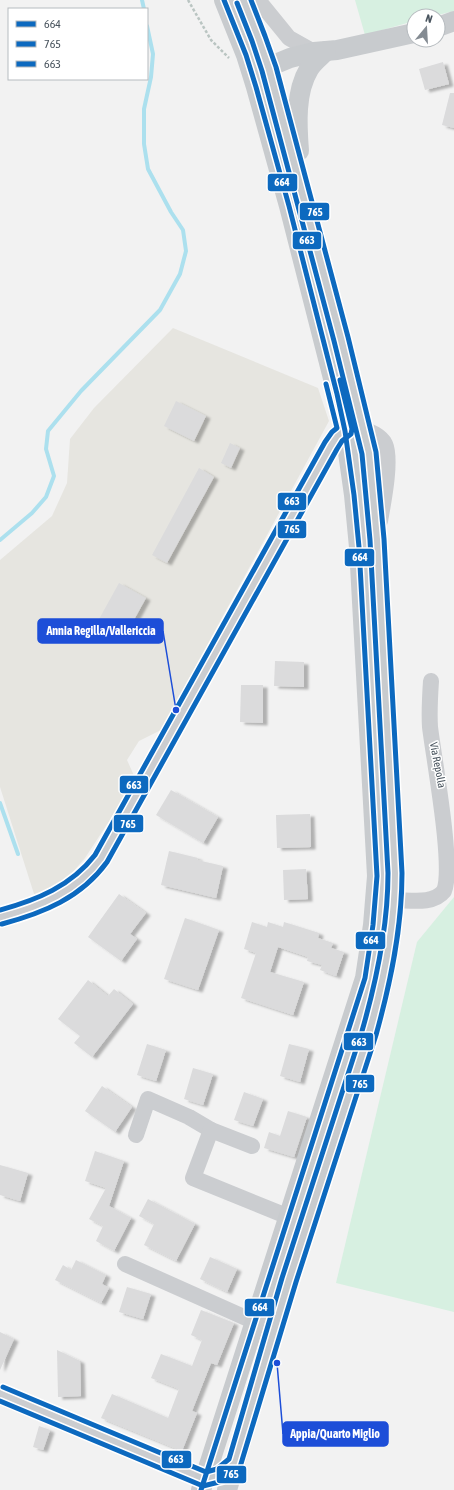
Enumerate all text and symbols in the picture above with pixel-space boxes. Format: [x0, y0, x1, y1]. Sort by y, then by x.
legend [8, 8, 148, 80]
north arrow [406, 8, 446, 48]
text: N [424, 12, 434, 25]
text: 664 [44, 17, 61, 31]
text: 765 [44, 37, 61, 51]
text: 663 [44, 57, 61, 71]
line badge: 664 [267, 173, 298, 192]
text: 664 [274, 176, 290, 188]
line badge: 765 [299, 202, 330, 221]
text: 765 [307, 206, 323, 218]
line badge: 663 [292, 231, 322, 250]
text: 663 [299, 234, 315, 246]
line badge: 663 [277, 492, 307, 511]
text: 663 [284, 495, 300, 507]
line badge: 765 [277, 520, 307, 539]
text: 765 [284, 523, 300, 535]
line badge: 664 [344, 548, 375, 567]
text: 664 [352, 551, 368, 563]
callout: Annia Regilla/Vallericcia [38, 619, 163, 643]
text: Annia Regilla/Vallericcia [45, 624, 156, 638]
street label: Via Repolla [428, 741, 448, 789]
line badge: 663 [119, 775, 149, 794]
text: 663 [126, 779, 142, 791]
line badge: 765 [113, 814, 144, 833]
text: 765 [120, 818, 136, 830]
line badge: 664 [355, 931, 386, 950]
text: 664 [363, 934, 379, 946]
line badge: 663 [343, 1032, 374, 1051]
text: 663 [351, 1036, 367, 1048]
line badge: 765 [345, 1074, 375, 1093]
text: 765 [352, 1078, 368, 1090]
line badge: 664 [244, 1298, 275, 1317]
text: 664 [252, 1301, 268, 1313]
callout: Appia/Quarto Miglio [283, 1422, 388, 1446]
text: Appia/Quarto Miglio [289, 1427, 380, 1441]
line badge: 663 [161, 1450, 192, 1469]
text: 663 [168, 1453, 184, 1465]
line badge: 765 [216, 1465, 247, 1484]
text: 765 [223, 1468, 239, 1480]

